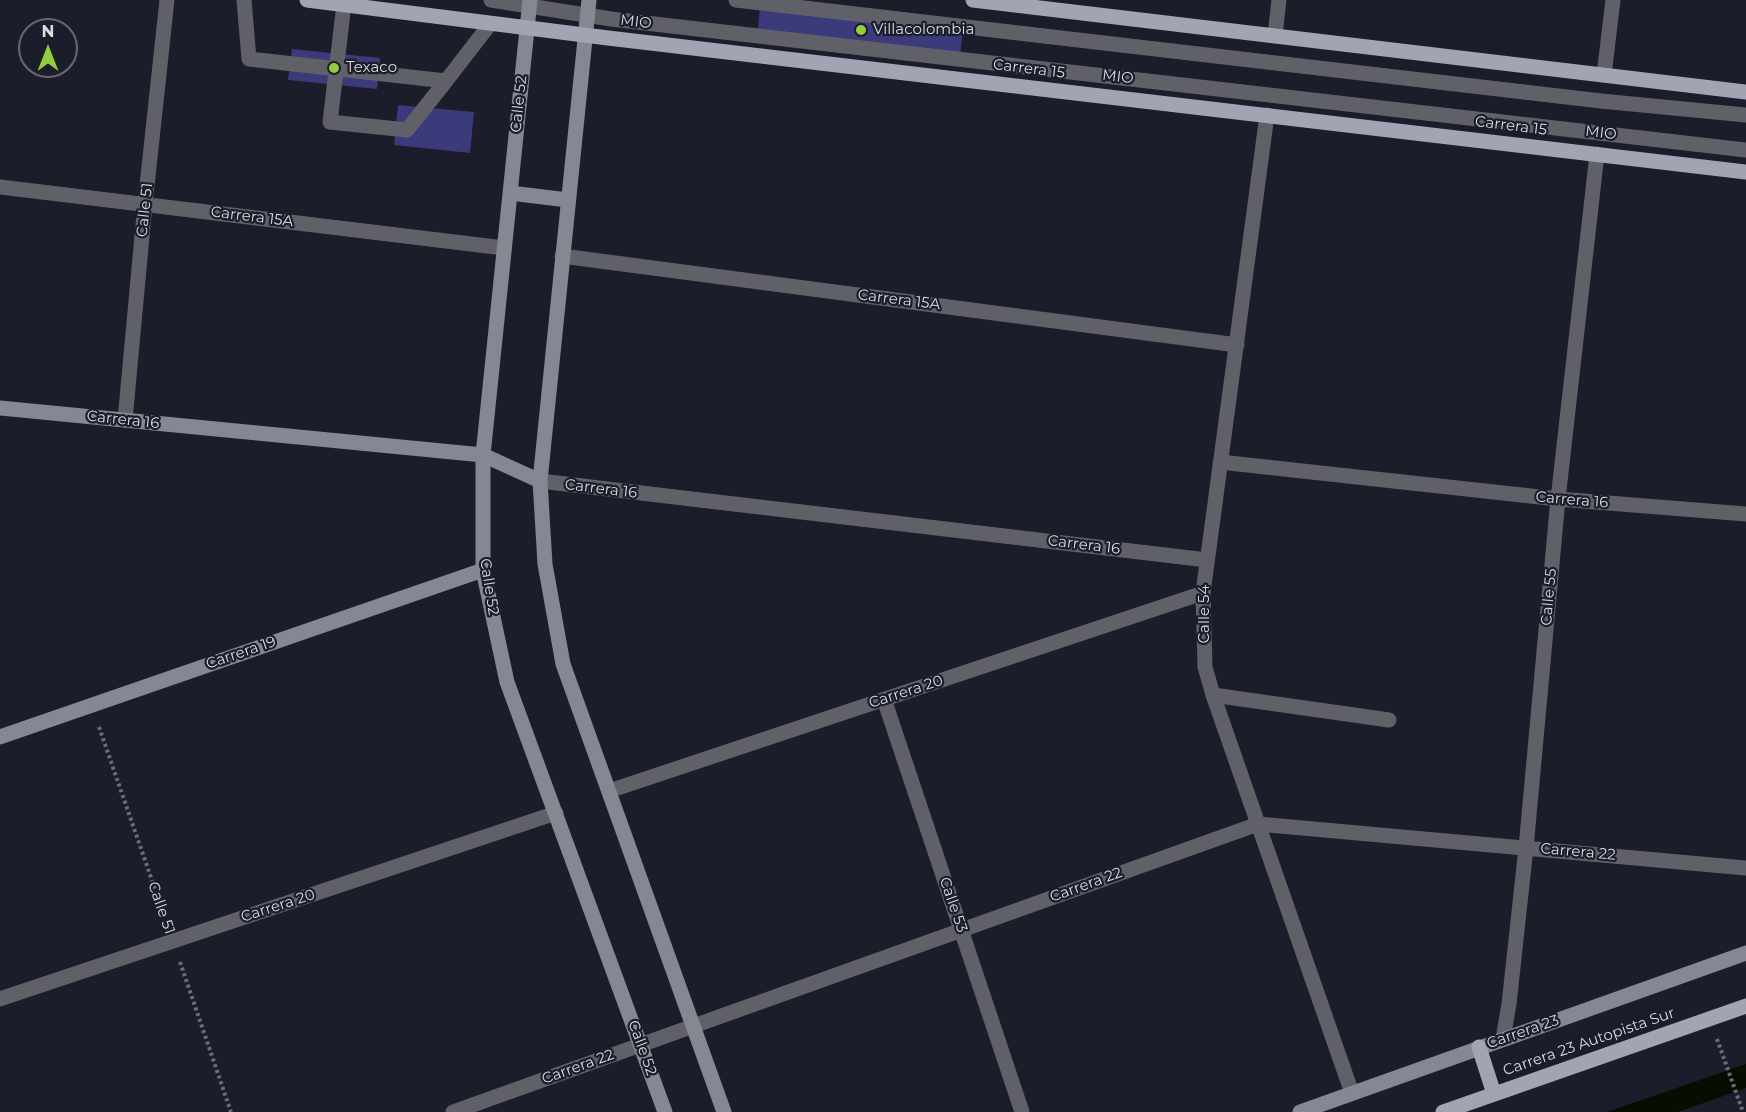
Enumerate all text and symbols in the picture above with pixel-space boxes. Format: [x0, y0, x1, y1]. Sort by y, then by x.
street label: MIO [619, 11, 653, 33]
north arrow [18, 18, 78, 78]
place label: Villacolombia [873, 21, 974, 39]
text: N [42, 22, 54, 41]
marker: Villacolombia [854, 23, 868, 37]
street label: Carrera 15 [992, 56, 1066, 82]
place label: Texaco [346, 59, 397, 77]
marker: Texaco [327, 61, 341, 75]
street label: MIO [1101, 66, 1135, 88]
street label: Calle 52 [507, 75, 531, 133]
street label: Carrera 15 [1474, 113, 1548, 139]
street label: MIO [1584, 122, 1618, 144]
street label: Calle 51 [133, 182, 157, 238]
street label: Carrera 15A [210, 203, 294, 231]
street label: Carrera 15A [857, 286, 941, 314]
street label: Carrera 16 [86, 407, 160, 433]
street label: Carrera 16 [564, 476, 638, 502]
street label: Carrera 16 [1535, 488, 1609, 512]
street label: Carrera 16 [1047, 532, 1121, 558]
street label: Calle 52 [476, 557, 502, 617]
street label: Calle 55 [1538, 568, 1560, 626]
street label: Calle 54 [1196, 585, 1214, 643]
street label: Carrera 19 [204, 633, 278, 673]
street label: Carrera 20 [867, 672, 945, 712]
street label: Carrera 22 [1540, 840, 1616, 864]
street label: Carrera 22 [1048, 864, 1124, 906]
street label: Calle 53 [935, 875, 971, 935]
street label: Calle 51 [144, 879, 178, 937]
street label: Carrera 20 [239, 886, 317, 926]
street label: Carrera 23 Autopista Sur [1501, 1004, 1677, 1080]
street label: Carrera 23 [1484, 1011, 1562, 1053]
street label: Calle 52 [624, 1018, 660, 1078]
street label: Carrera 22 [540, 1046, 616, 1088]

